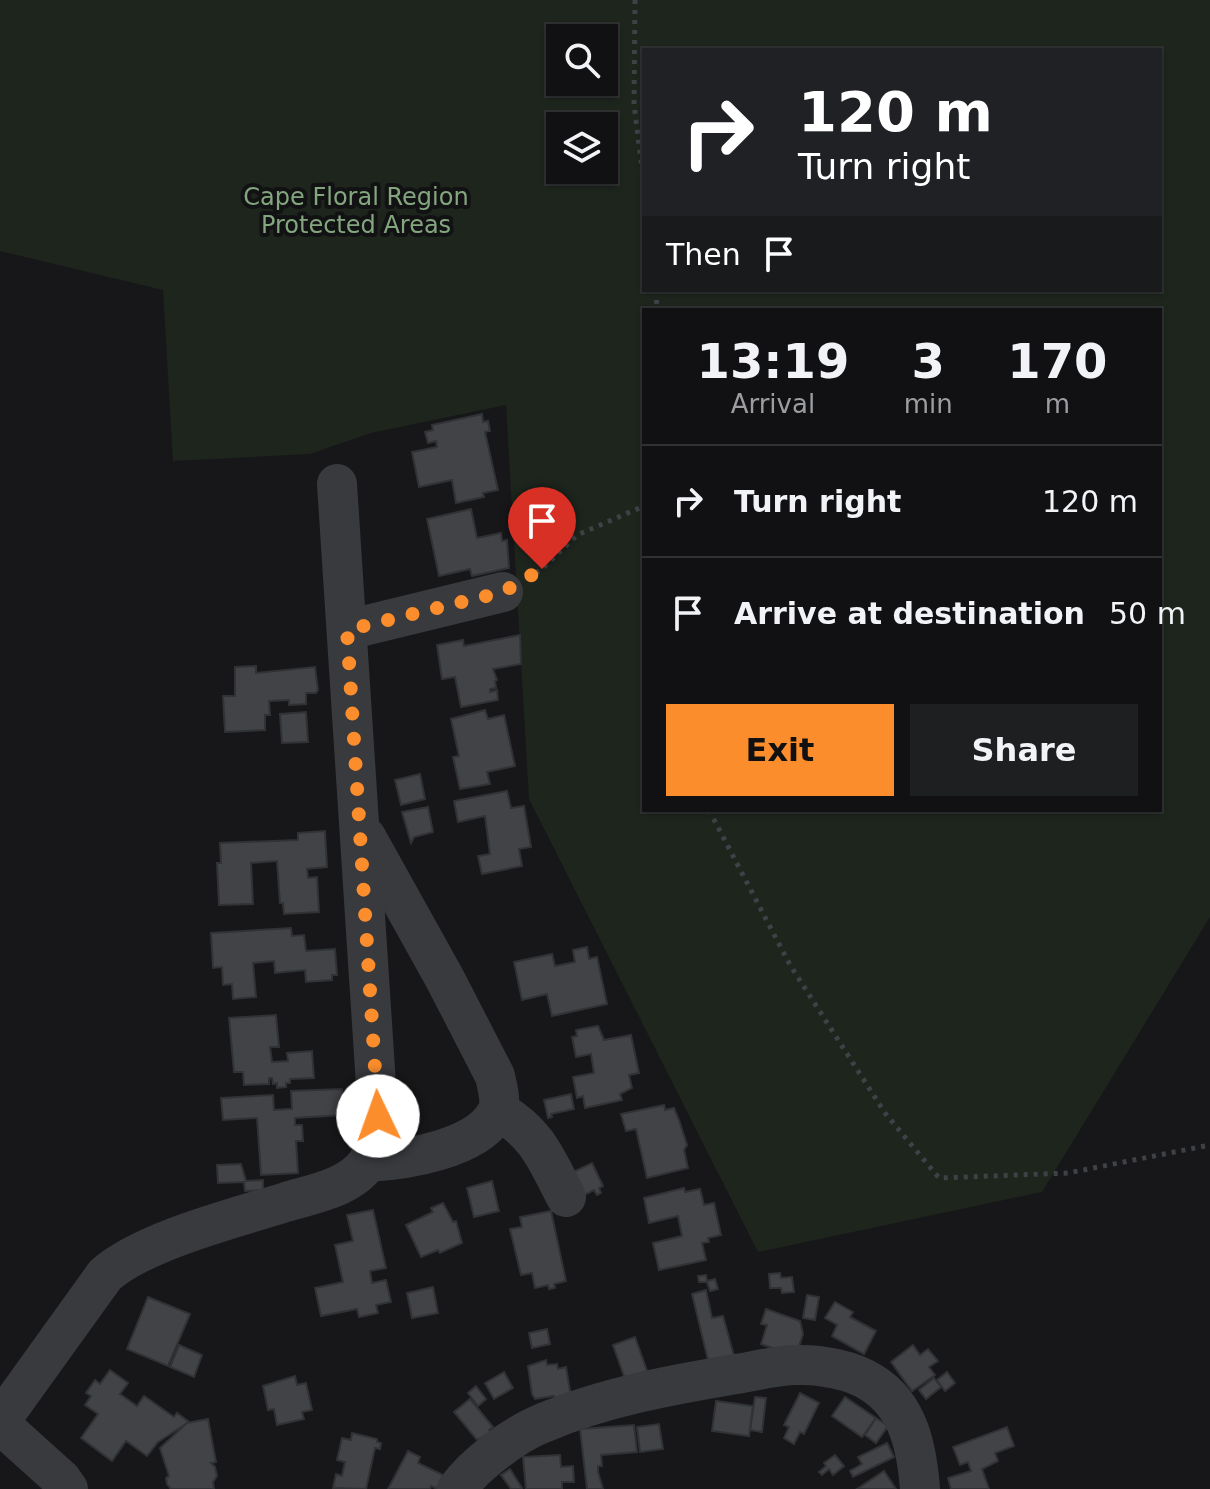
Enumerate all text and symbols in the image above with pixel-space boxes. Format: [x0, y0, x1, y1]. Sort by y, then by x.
map controls [546, 24, 618, 184]
button: search [546, 24, 618, 96]
text: 120 m [798, 79, 993, 144]
icon: right [666, 80, 770, 184]
button: layers [546, 112, 618, 184]
text: Turn right [798, 146, 970, 187]
park label: Cape Floral Region Protected Areas [243, 183, 469, 239]
icon: arrive [757, 232, 801, 276]
text: Then [666, 237, 741, 272]
text: 13:19 [696, 333, 849, 389]
text: 3 [912, 333, 945, 389]
text: 170 [1007, 333, 1107, 389]
text: Arrival [731, 389, 815, 419]
text: min [904, 389, 953, 419]
text: m [1045, 389, 1070, 419]
icon: right [666, 479, 710, 523]
text: Turn right [734, 484, 901, 519]
text: 120 m [1042, 484, 1138, 519]
pin [508, 487, 576, 569]
icon: arrive [520, 499, 564, 543]
icon: arrive [666, 591, 710, 635]
text: Arrive at destination [734, 596, 1085, 631]
text: 50 m [1109, 596, 1186, 631]
button: Exit [666, 704, 894, 796]
button: Share [910, 704, 1138, 796]
position arrow [336, 1074, 420, 1158]

